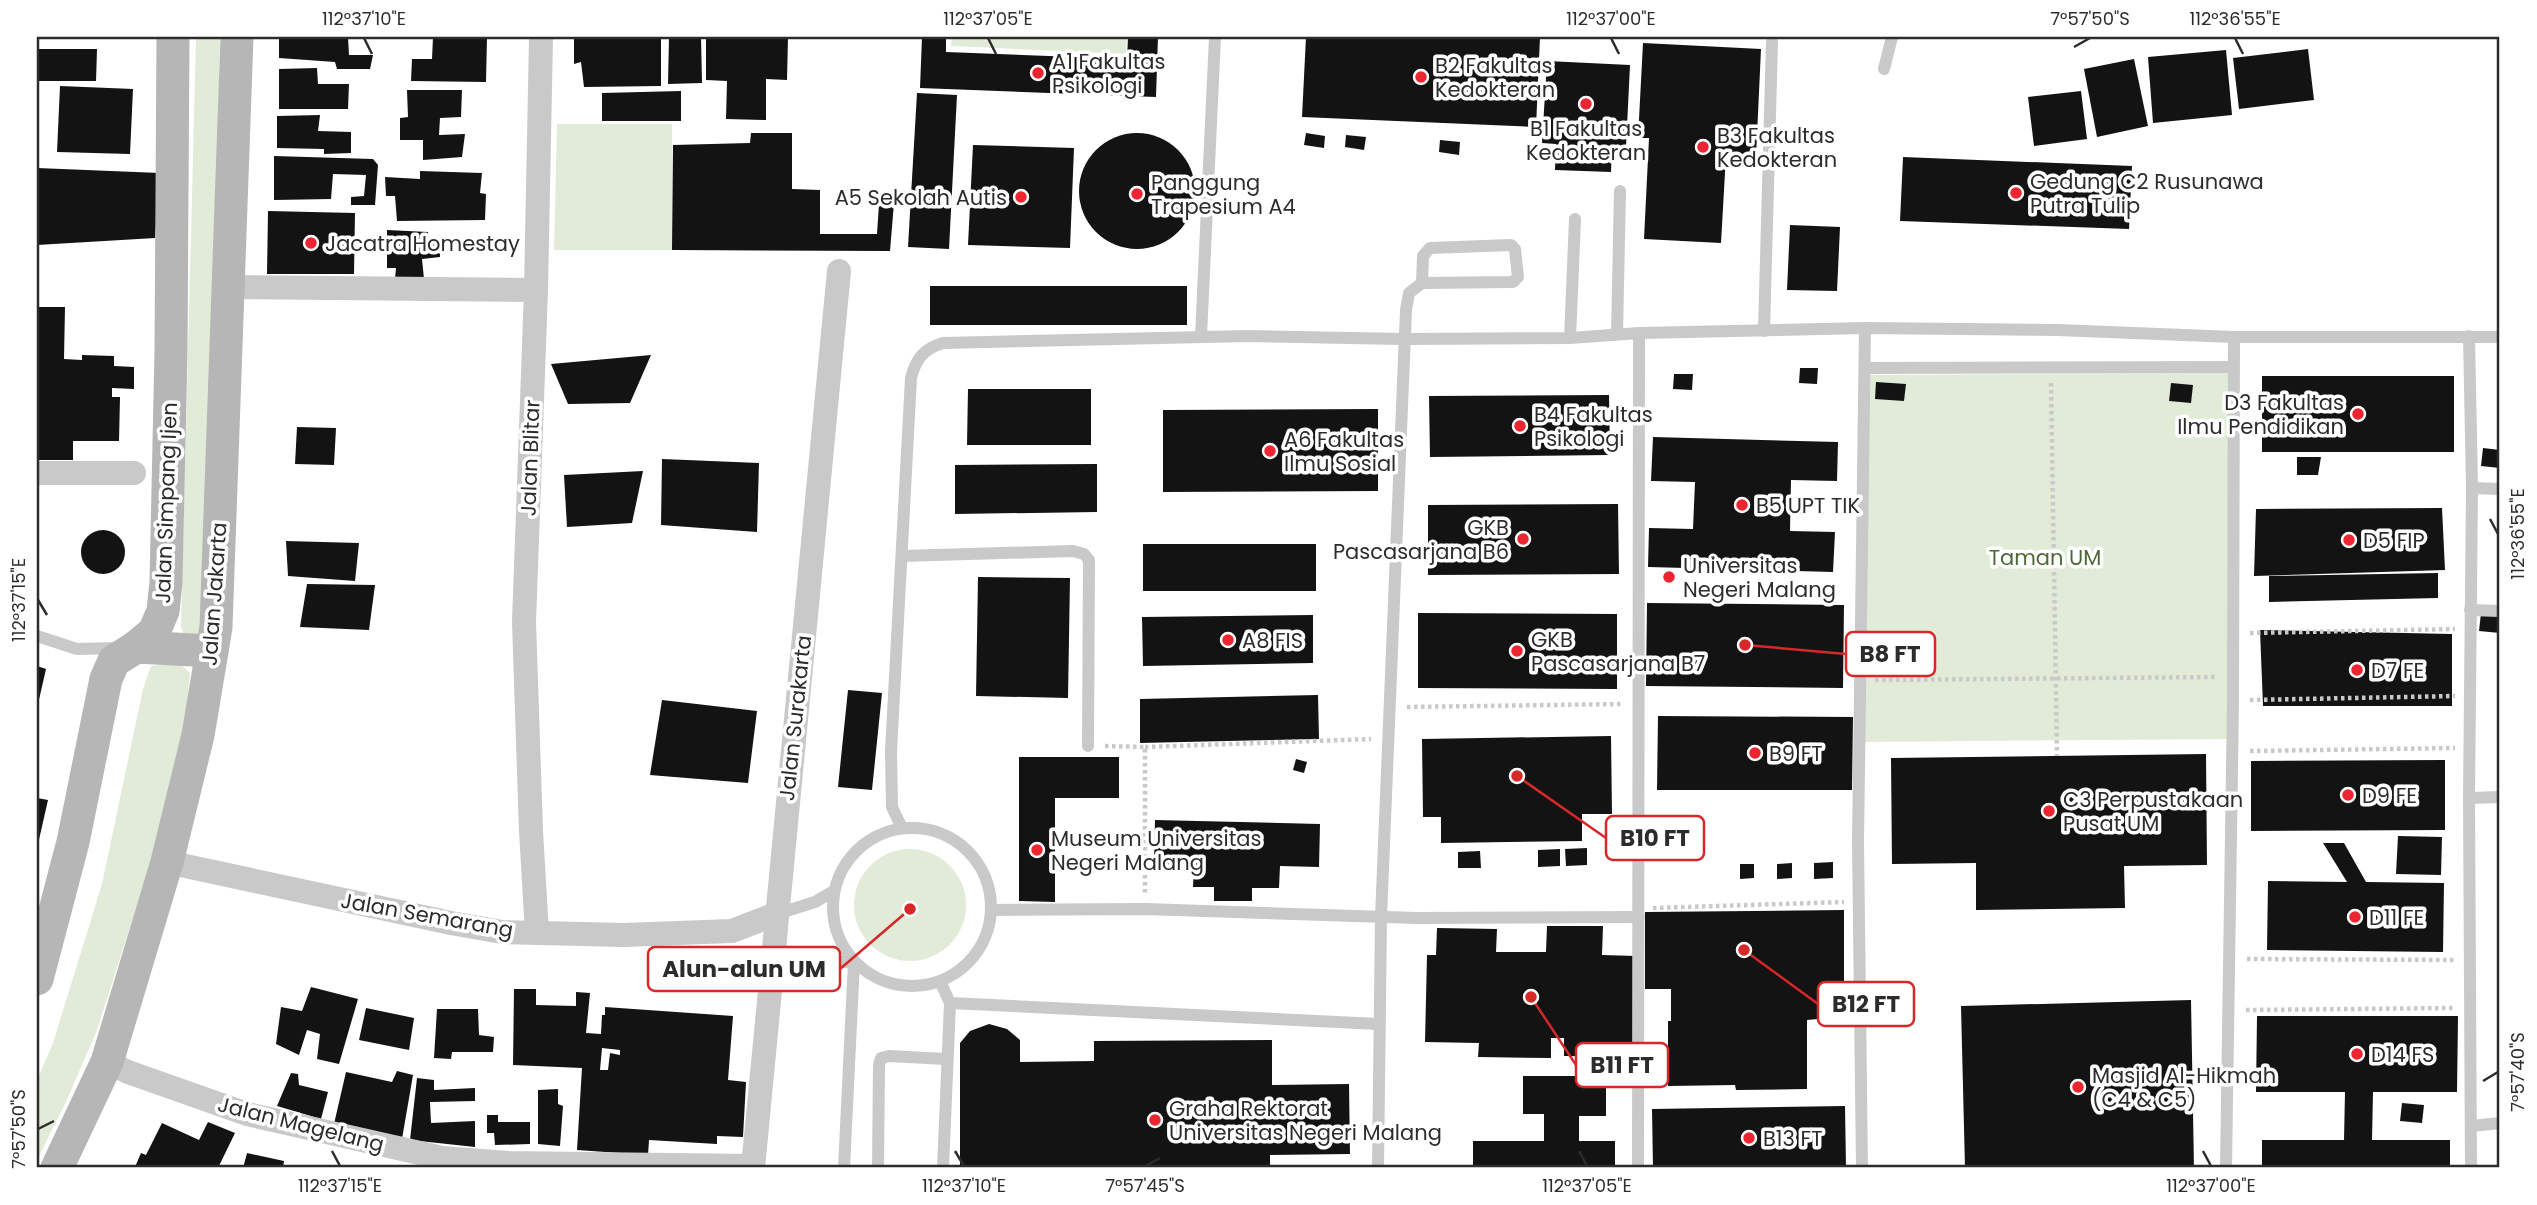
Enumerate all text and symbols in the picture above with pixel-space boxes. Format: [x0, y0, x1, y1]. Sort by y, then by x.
text: 112°37'10"E [322, 6, 406, 31]
text: 112°37'05"E [943, 6, 1033, 31]
text: 112°37'00"E [1566, 6, 1656, 31]
text: 7°57'50"S [2050, 6, 2130, 31]
text: 112°36'55"E [2189, 6, 2281, 31]
place label: A1 Fakultas Psikologi [1052, 47, 1165, 100]
place label: B2 Fakultas Kedokteran [1435, 51, 1555, 104]
marker: A1 Fakultas Psikologi [1030, 65, 1046, 81]
marker: B2 Fakultas Kedokteran [1413, 69, 1429, 85]
marker: B1 Fakultas Kedokteran [1578, 96, 1594, 112]
place label: B1 Fakultas Kedokteran [1526, 114, 1646, 167]
place label: B3 Fakultas Kedokteran [1717, 121, 1837, 174]
marker: B3 Fakultas Kedokteran [1695, 139, 1711, 155]
place label: Gedung C2 Rusunawa Putra Tulip [2030, 167, 2264, 220]
place label: Panggung Trapesium A4 [1151, 168, 1296, 221]
place label: A5 Sekolah Autis [835, 183, 1007, 212]
marker: Gedung C2 Rusunawa Putra Tulip [2008, 185, 2024, 201]
marker: Panggung Trapesium A4 [1129, 186, 1145, 202]
marker: A5 Sekolah Autis [1013, 189, 1029, 205]
place label: Jacatra Homestay [325, 229, 520, 258]
marker: Jacatra Homestay [303, 235, 319, 251]
place label: D3 Fakultas Ilmu Pendidikan [2177, 388, 2344, 441]
street label: Jalan Blitar [513, 399, 547, 517]
place label: B4 Fakultas Psikologi [1534, 400, 1653, 453]
street label: Jalan Simpang Ijen [148, 402, 184, 604]
marker: D3 Fakultas Ilmu Pendidikan [2350, 406, 2366, 422]
marker: B4 Fakultas Psikologi [1512, 418, 1528, 434]
place label: A6 Fakultas Ilmu Sosial [1284, 425, 1404, 478]
marker: A6 Fakultas Ilmu Sosial [1262, 443, 1278, 459]
text: 112°36'55"E [2505, 488, 2530, 580]
place label: B5 UPT TIK [1756, 491, 1860, 520]
marker: B5 UPT TIK [1734, 497, 1750, 513]
place label: GKB Pascasarjana B6 [1333, 513, 1509, 566]
street label: Jalan Jakarta [195, 521, 233, 667]
place label: D5 FIP [2363, 526, 2425, 555]
marker: GKB Pascasarjana B6 [1515, 531, 1531, 547]
marker: D5 FIP [2341, 532, 2357, 548]
park label: Taman UM [1989, 543, 2101, 572]
place label: Universitas Negeri Malang [1683, 551, 1836, 604]
text: 112°37'15"E [6, 558, 31, 642]
marker: Universitas Negeri Malang [1661, 569, 1677, 585]
place label: GKB Pascasarjana B7 [1531, 625, 1705, 678]
place label: A8 FIS [1242, 626, 1303, 655]
marker: A8 FIS [1220, 632, 1236, 648]
callout: B8 FT [1846, 632, 1935, 676]
street label: Jalan Surakarta [772, 634, 818, 802]
text: B8 FT [1859, 638, 1921, 670]
marker: GKB Pascasarjana B7 [1509, 643, 1525, 659]
place label: D7 FE [2371, 656, 2424, 685]
marker: D7 FE [2349, 662, 2365, 678]
place label: B9 FT [1769, 739, 1823, 768]
marker: B9 FT [1747, 745, 1763, 761]
place label: D9 FE [2362, 781, 2417, 810]
place label: C3 Perpustakaan Pusat UM [2063, 785, 2243, 838]
marker: D9 FE [2340, 787, 2356, 803]
marker: C3 Perpustakaan Pusat UM [2041, 803, 2057, 819]
callout: B10 FT [1606, 816, 1704, 860]
text: B10 FT [1620, 822, 1690, 854]
place label: Museum Universitas Negeri Malang [1051, 824, 1262, 877]
marker: Museum Universitas Negeri Malang [1029, 842, 1045, 858]
street label: Jalan Semarang [339, 886, 515, 944]
place label: D11 FE [2369, 903, 2424, 932]
marker: D11 FE [2347, 909, 2363, 925]
callout: Alun-alun UM [648, 947, 840, 991]
text: Alun-alun UM [662, 953, 826, 985]
callout: B12 FT [1818, 982, 1914, 1026]
text: B12 FT [1832, 988, 1900, 1020]
text: 7°57'40"S [2505, 1032, 2530, 1112]
place label: D14 FS [2371, 1040, 2434, 1069]
callout: B11 FT [1576, 1043, 1668, 1087]
marker: D14 FS [2349, 1046, 2365, 1062]
text: B11 FT [1590, 1049, 1654, 1081]
place label: Masjid Al-Hikmah (C4 & C5) [2092, 1061, 2276, 1114]
marker: Masjid Al-Hikmah (C4 & C5) [2070, 1079, 2086, 1095]
text: 7°57'50"S [6, 1089, 31, 1169]
street label: Jalan Magelang [215, 1089, 387, 1159]
place label: Graha Rektorat Universitas Negeri Malang [1169, 1094, 1442, 1147]
marker: Graha Rektorat Universitas Negeri Malang [1147, 1112, 1163, 1128]
place label: B13 FT [1763, 1124, 1823, 1153]
marker: B13 FT [1741, 1130, 1757, 1146]
text: 112°37'15"E [298, 1173, 382, 1198]
text: 112°37'10"E [922, 1173, 1006, 1198]
text: 7°57'45"S [1105, 1173, 1185, 1198]
text: 112°37'05"E [1542, 1173, 1632, 1198]
text: 112°37'00"E [2166, 1173, 2256, 1198]

